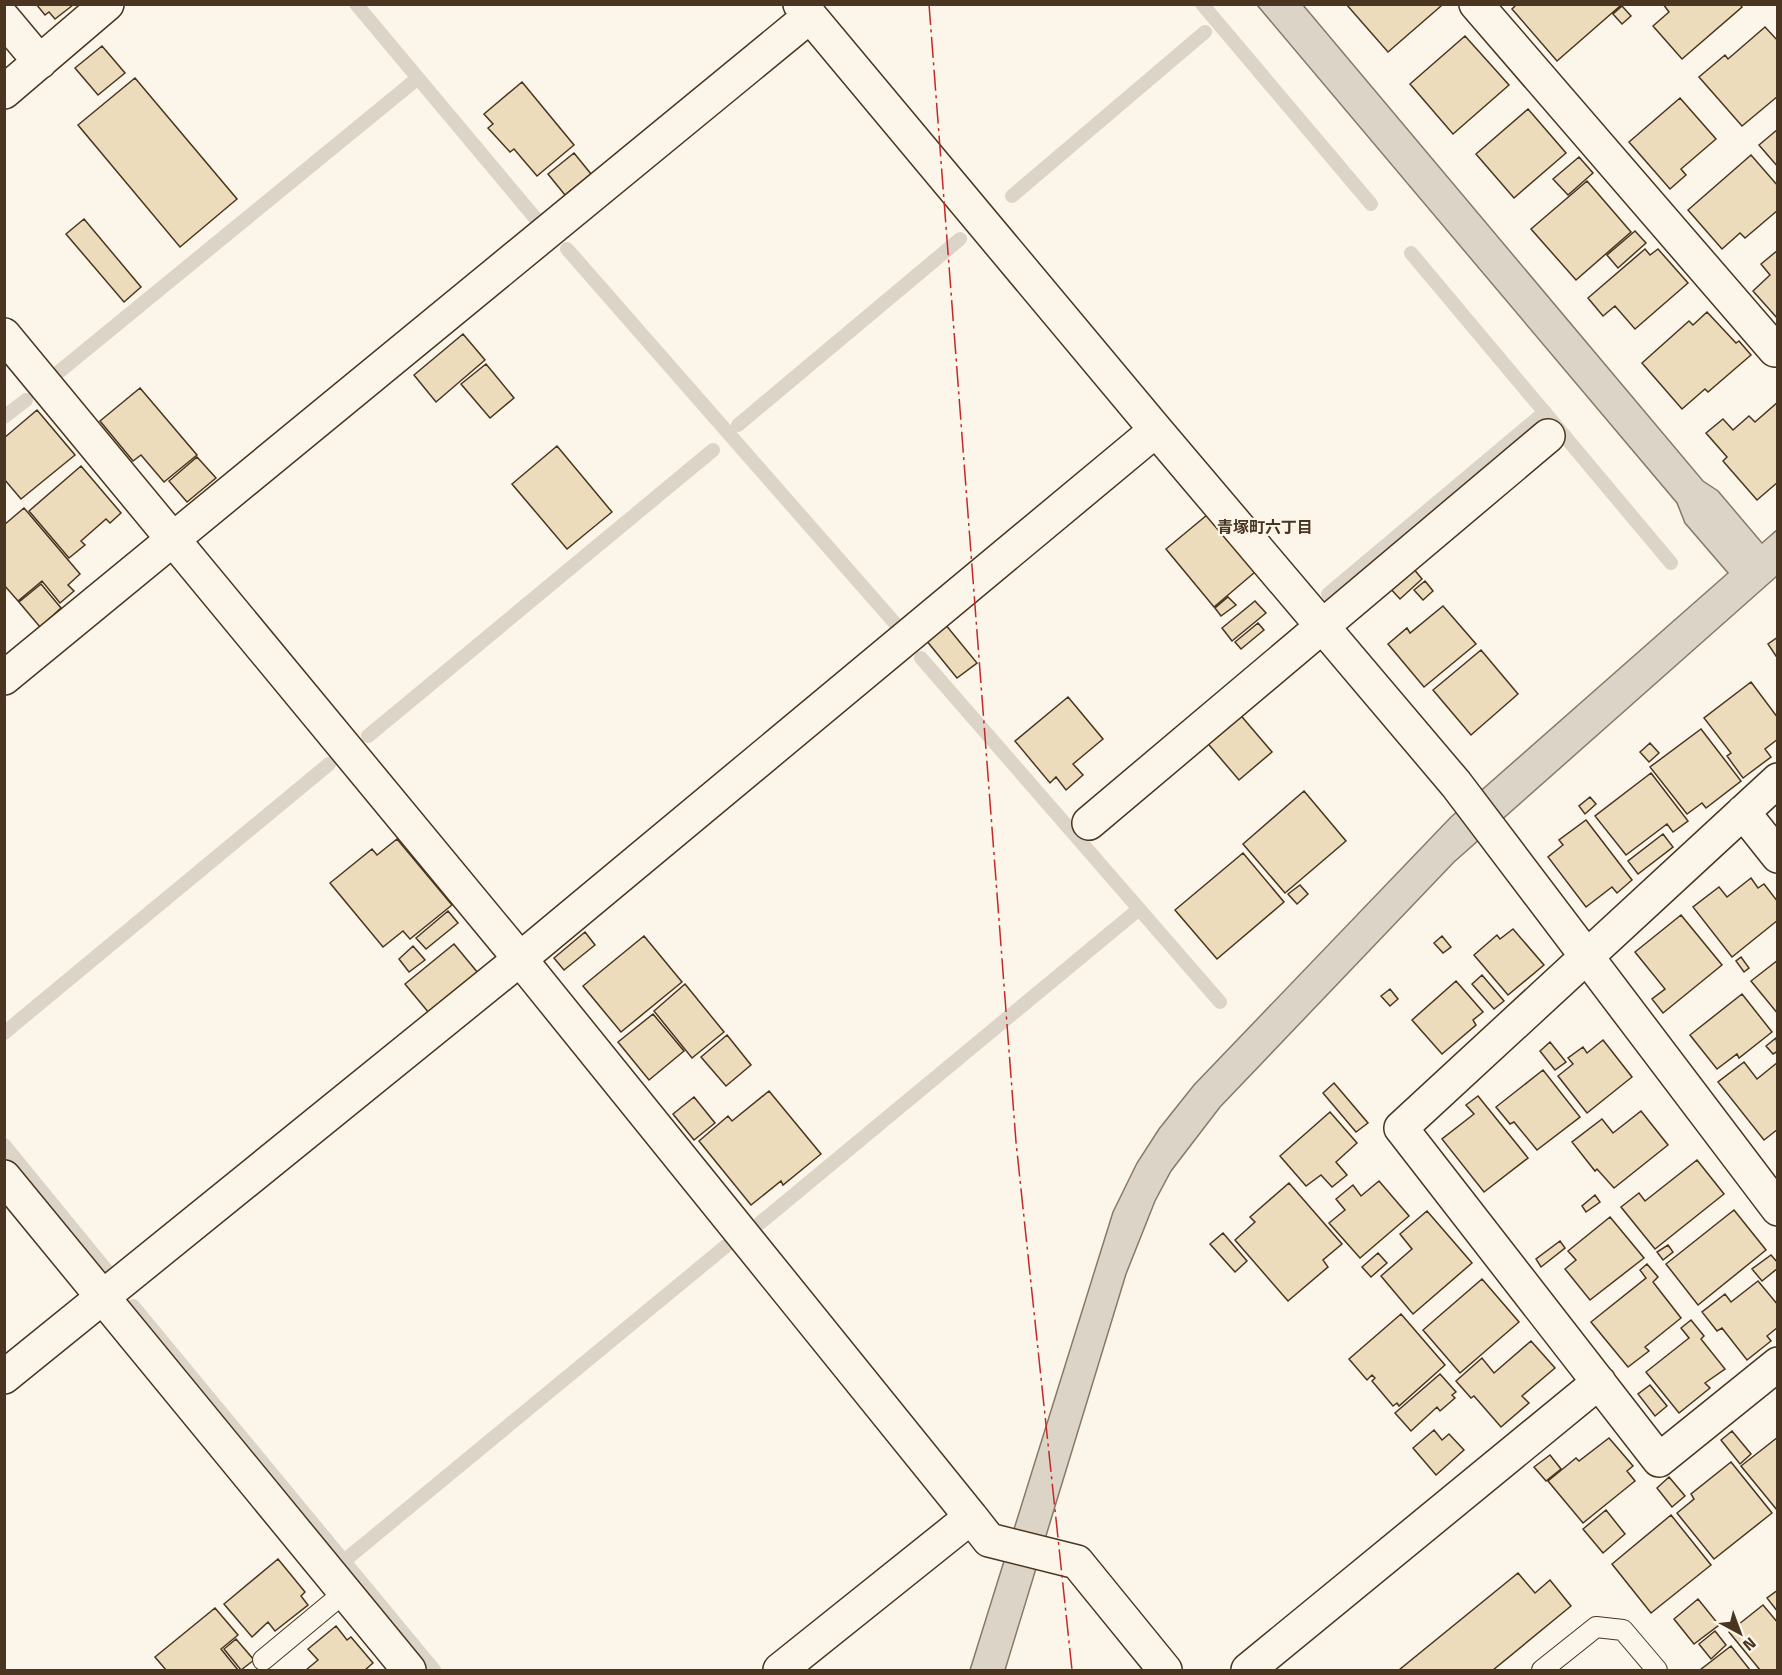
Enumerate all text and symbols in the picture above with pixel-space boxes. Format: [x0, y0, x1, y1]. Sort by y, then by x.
district label: 青塚町六丁目 [1217, 515, 1313, 539]
north arrow [1710, 1603, 1770, 1663]
text: N [1738, 1632, 1762, 1657]

